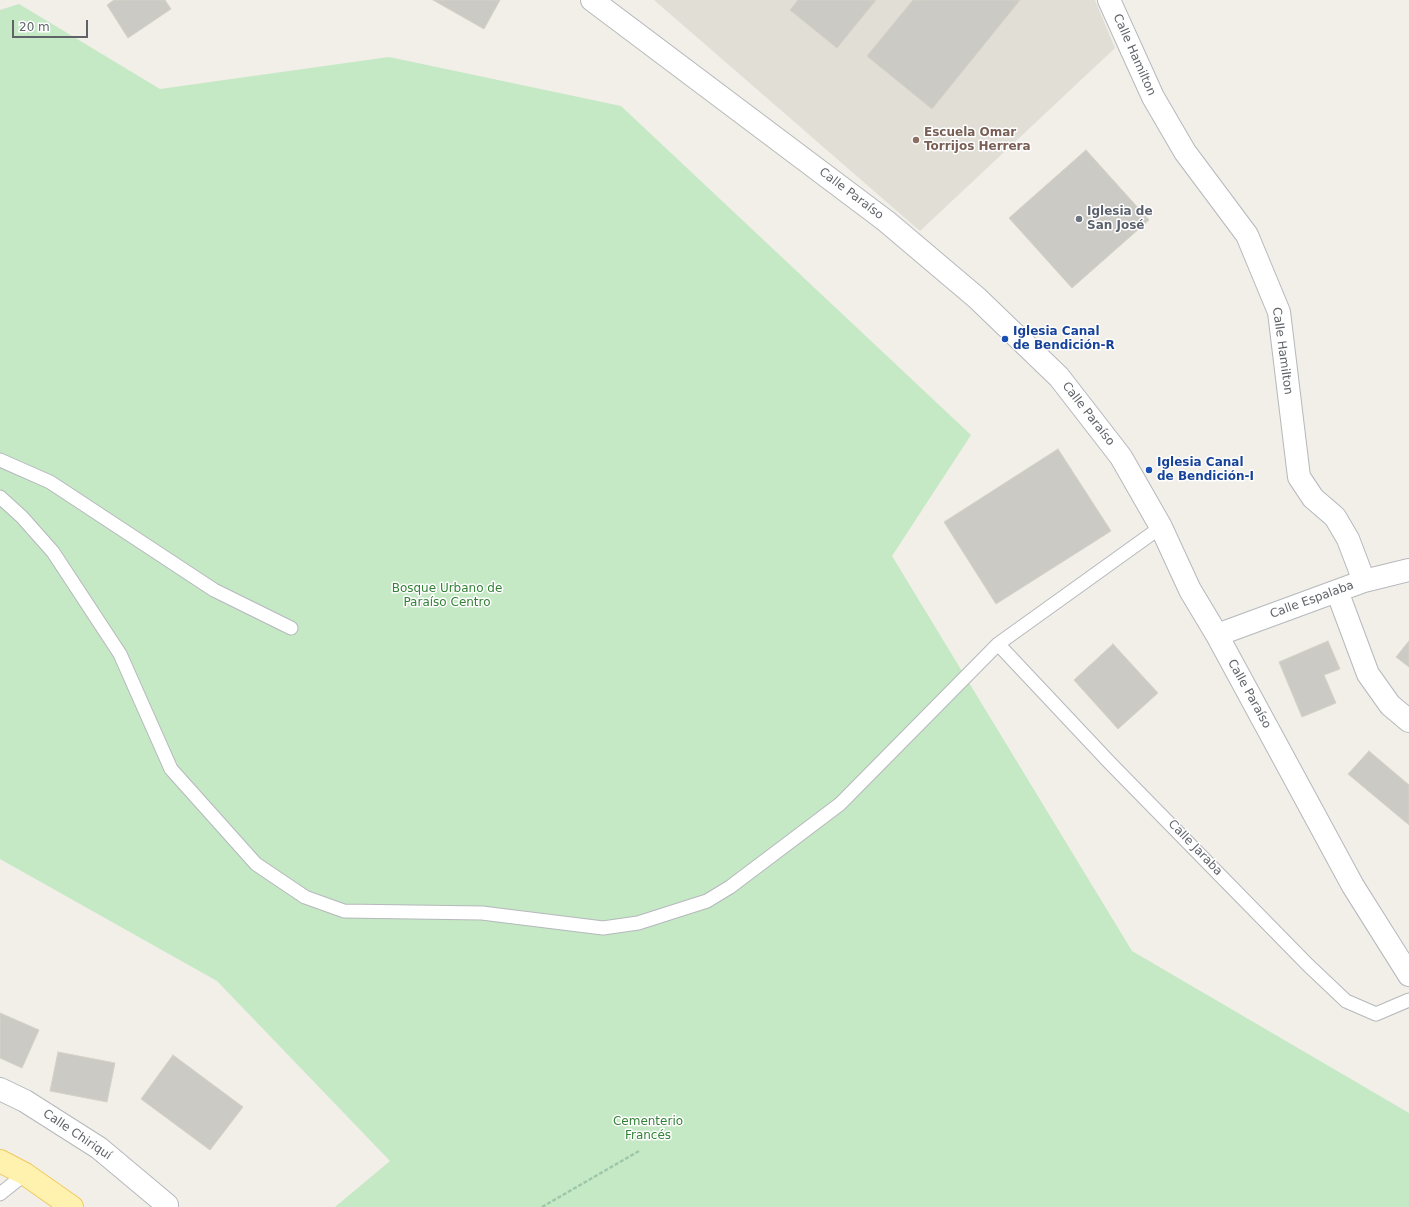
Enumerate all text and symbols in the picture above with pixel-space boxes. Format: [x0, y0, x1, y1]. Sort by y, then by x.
scale bar [14, 12, 90, 38]
street label: Calle Hamilton [1110, 12, 1158, 98]
text: 20 m [19, 20, 50, 34]
place label: Escuela Omar Torrijos Herrera [924, 126, 1031, 154]
marker: Escuela Omar Torrijos Herrera [911, 135, 921, 145]
street label: Calle Paraíso [816, 165, 886, 223]
place label: Iglesia de San José [1087, 205, 1153, 233]
marker: Iglesia de San José [1074, 214, 1084, 224]
street label: Calle Hamilton [1269, 306, 1295, 396]
place label: Iglesia Canal de Bendición-R [1013, 325, 1115, 353]
marker: Iglesia Canal de Bendición-R [1000, 334, 1010, 344]
street label: Calle Paraíso [1059, 379, 1117, 449]
place label: Iglesia Canal de Bendición-I [1157, 456, 1254, 484]
marker: Iglesia Canal de Bendición-I [1144, 465, 1154, 475]
street label: Calle Espalaba [1268, 578, 1356, 622]
park label: Bosque Urbano de Paraíso Centro [392, 582, 502, 610]
street label: Calle Paraíso [1224, 657, 1274, 731]
street label: Calle Jaraba [1165, 817, 1225, 879]
street label: Calle Chiriquí [40, 1107, 114, 1163]
park label: Cementerio Francés [613, 1115, 683, 1143]

